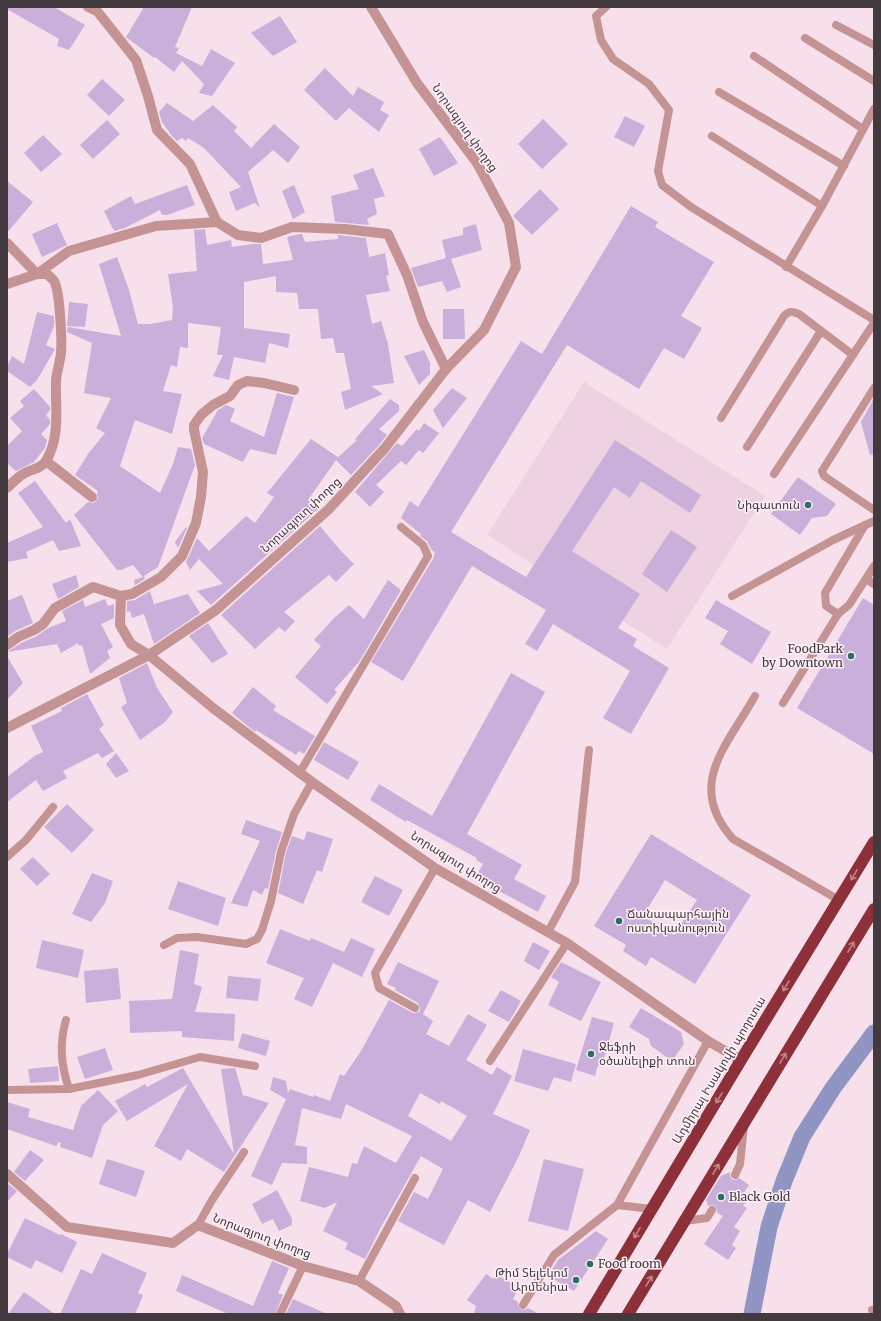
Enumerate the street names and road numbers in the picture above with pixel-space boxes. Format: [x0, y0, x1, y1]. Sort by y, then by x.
street label: Նորագյուղ փողոց [429, 81, 501, 175]
street label: Նորագյուղ փողոց [257, 474, 344, 556]
street label: Նորագյուղ փողոց [408, 828, 504, 896]
street label: Ադմիրալ Իսակովի պողոտա [669, 993, 769, 1146]
street label: Նորագյուղ փողոց [211, 1210, 314, 1261]

